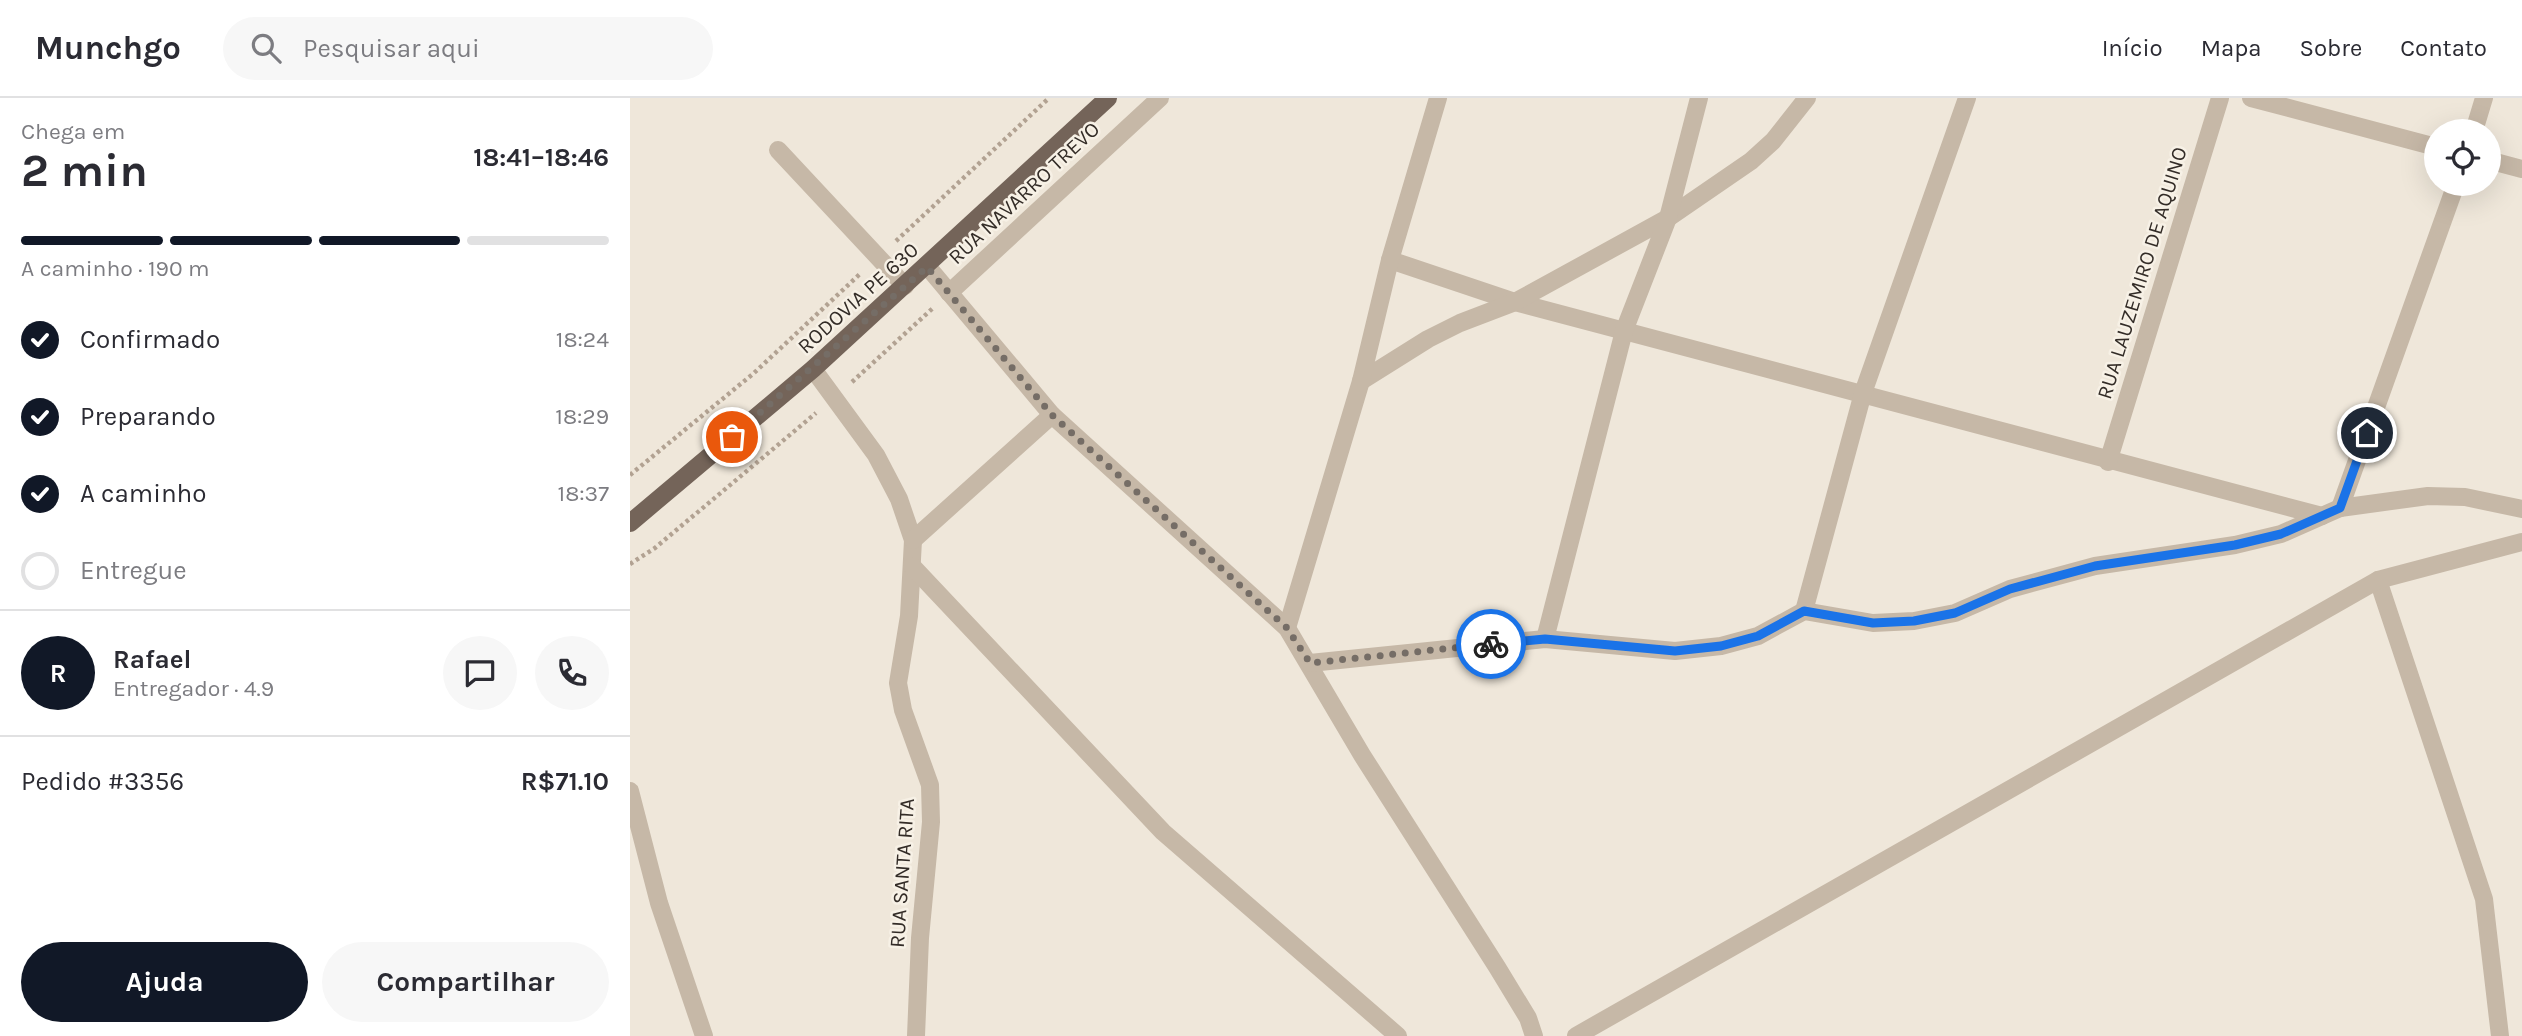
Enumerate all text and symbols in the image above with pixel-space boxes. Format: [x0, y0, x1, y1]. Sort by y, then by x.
search box [223, 17, 713, 80]
text: Munchgo [35, 29, 181, 67]
icon: search [247, 29, 285, 67]
text: Pesquisar aqui [303, 33, 480, 64]
text: Início [2102, 34, 2163, 62]
text: Mapa [2201, 34, 2261, 62]
text: Sobre [2299, 34, 2362, 62]
text: Contato [2400, 34, 2487, 62]
street label: RUA NAVARRO TREVO [944, 117, 1104, 269]
text: Chega em [21, 118, 125, 145]
map controls [2424, 119, 2501, 196]
button: locate [2424, 119, 2501, 196]
text: 18:41–18:46 [473, 142, 609, 173]
text: 2 min [21, 144, 148, 198]
street label: RUA LAUZEMIRO DE AQUINO [2092, 144, 2192, 402]
street label: RODOVIA PE 630 [793, 238, 923, 358]
text: A caminho · 190 m [21, 255, 210, 282]
icon: check [21, 321, 59, 359]
text: Confirmado [80, 324, 220, 355]
text: 18:24 [556, 326, 609, 353]
icon: check [21, 398, 59, 436]
text: Preparando [80, 401, 216, 432]
text: 18:29 [555, 403, 609, 430]
pin [2337, 403, 2397, 463]
pin [702, 407, 762, 467]
icon: home [2348, 414, 2386, 452]
icon: bag [713, 418, 751, 456]
icon: check [21, 475, 59, 513]
text: A caminho [80, 478, 207, 509]
text: 18:37 [558, 480, 609, 507]
text: Entregue [80, 555, 187, 586]
courier [1456, 609, 1526, 679]
icon: bike [1472, 625, 1510, 663]
button: chat [443, 636, 517, 710]
button: phone [535, 636, 609, 710]
text: Rafael [113, 644, 191, 675]
text: R [50, 658, 66, 689]
text: Entregador · 4.9 [113, 675, 274, 702]
text: Pedido #3356 [21, 766, 184, 797]
text: R$71.10 [521, 766, 609, 797]
street label: RUA SANTA RITA [885, 797, 919, 949]
button: Ajuda [21, 942, 308, 1022]
button: Compartilhar [322, 942, 609, 1022]

